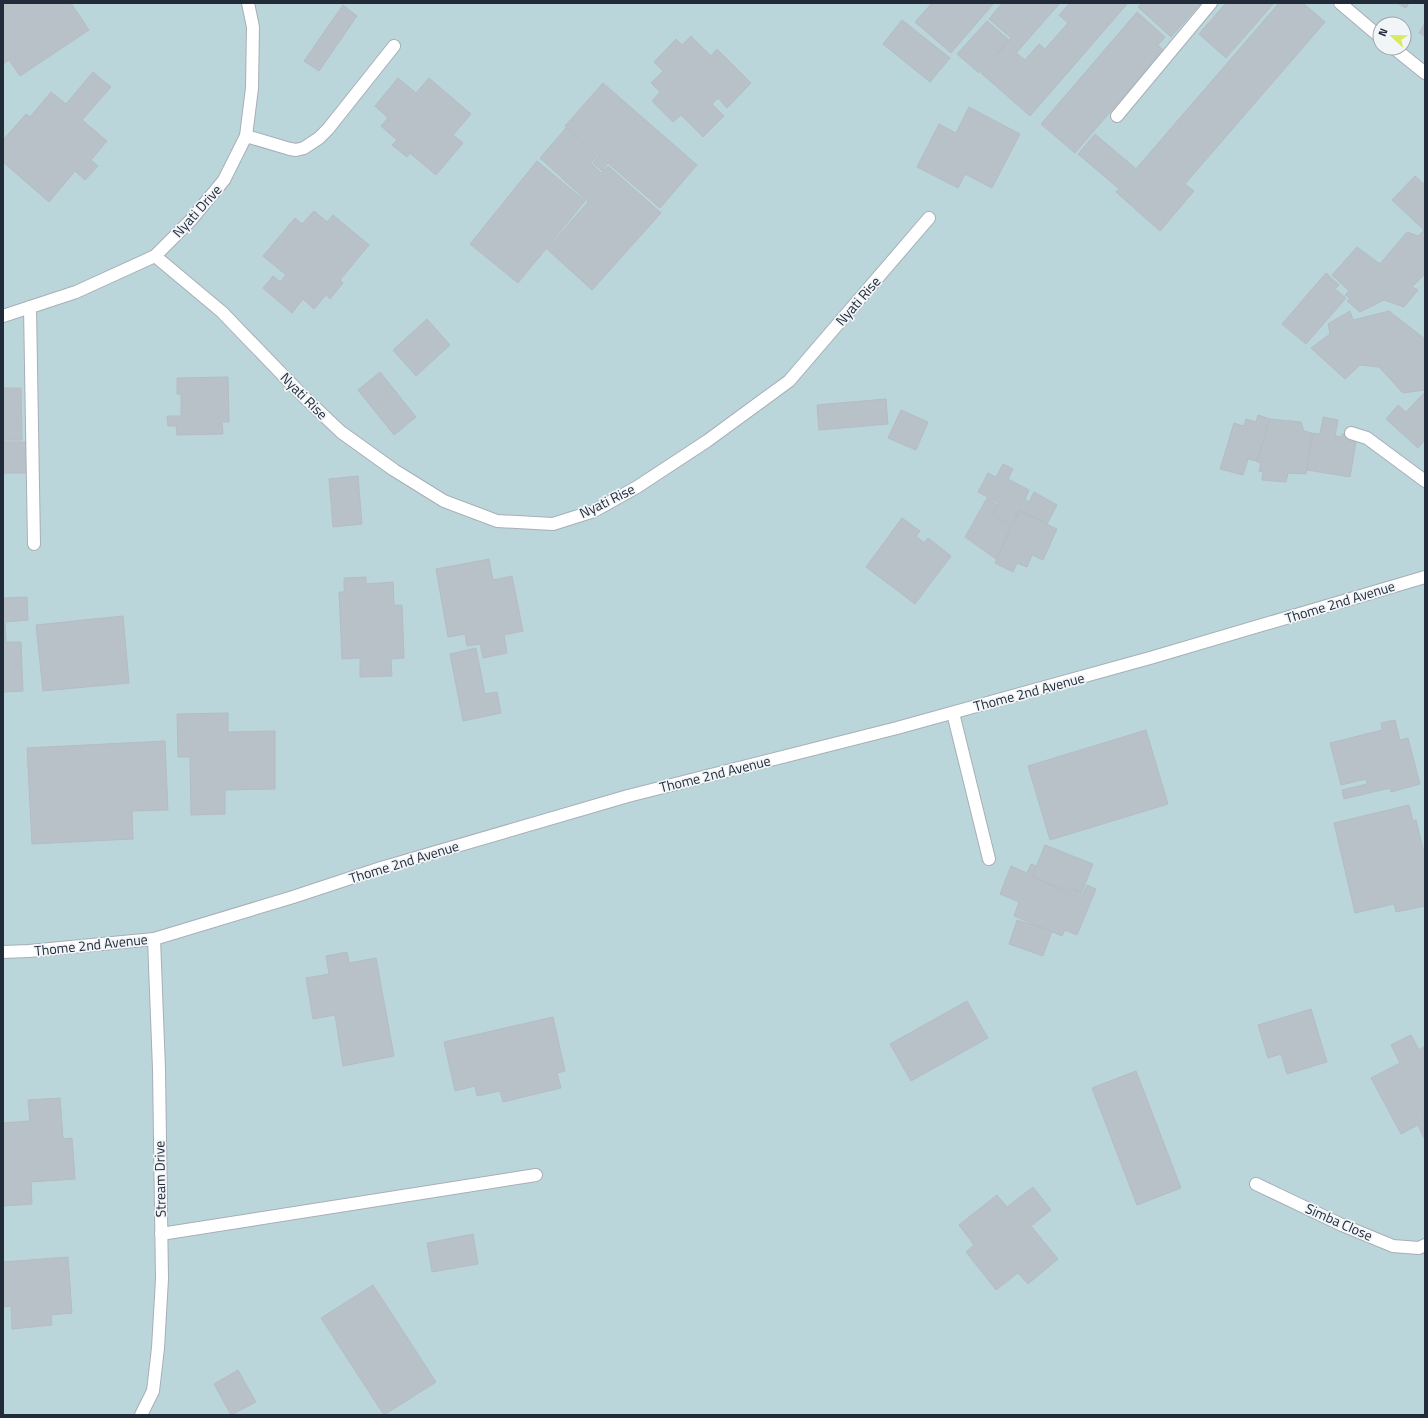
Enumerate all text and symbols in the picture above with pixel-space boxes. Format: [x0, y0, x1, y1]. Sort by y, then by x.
north arrow [1372, 16, 1412, 56]
text: N [1374, 26, 1392, 39]
street label: Nyati Drive [167, 180, 226, 242]
street label: Nyati Rise [830, 271, 885, 330]
street label: Nyati Rise [276, 367, 333, 424]
street label: Nyati Rise [575, 478, 638, 523]
street label: Thome 2nd Avenue [1282, 575, 1397, 628]
street label: Thome 2nd Avenue [971, 667, 1087, 716]
street label: Thome 2nd Avenue [657, 750, 773, 797]
street label: Thome 2nd Avenue [346, 835, 461, 888]
street label: Thome 2nd Avenue [33, 928, 149, 961]
street label: Stream Drive [148, 1141, 171, 1217]
street label: Simba Close [1302, 1197, 1376, 1246]

